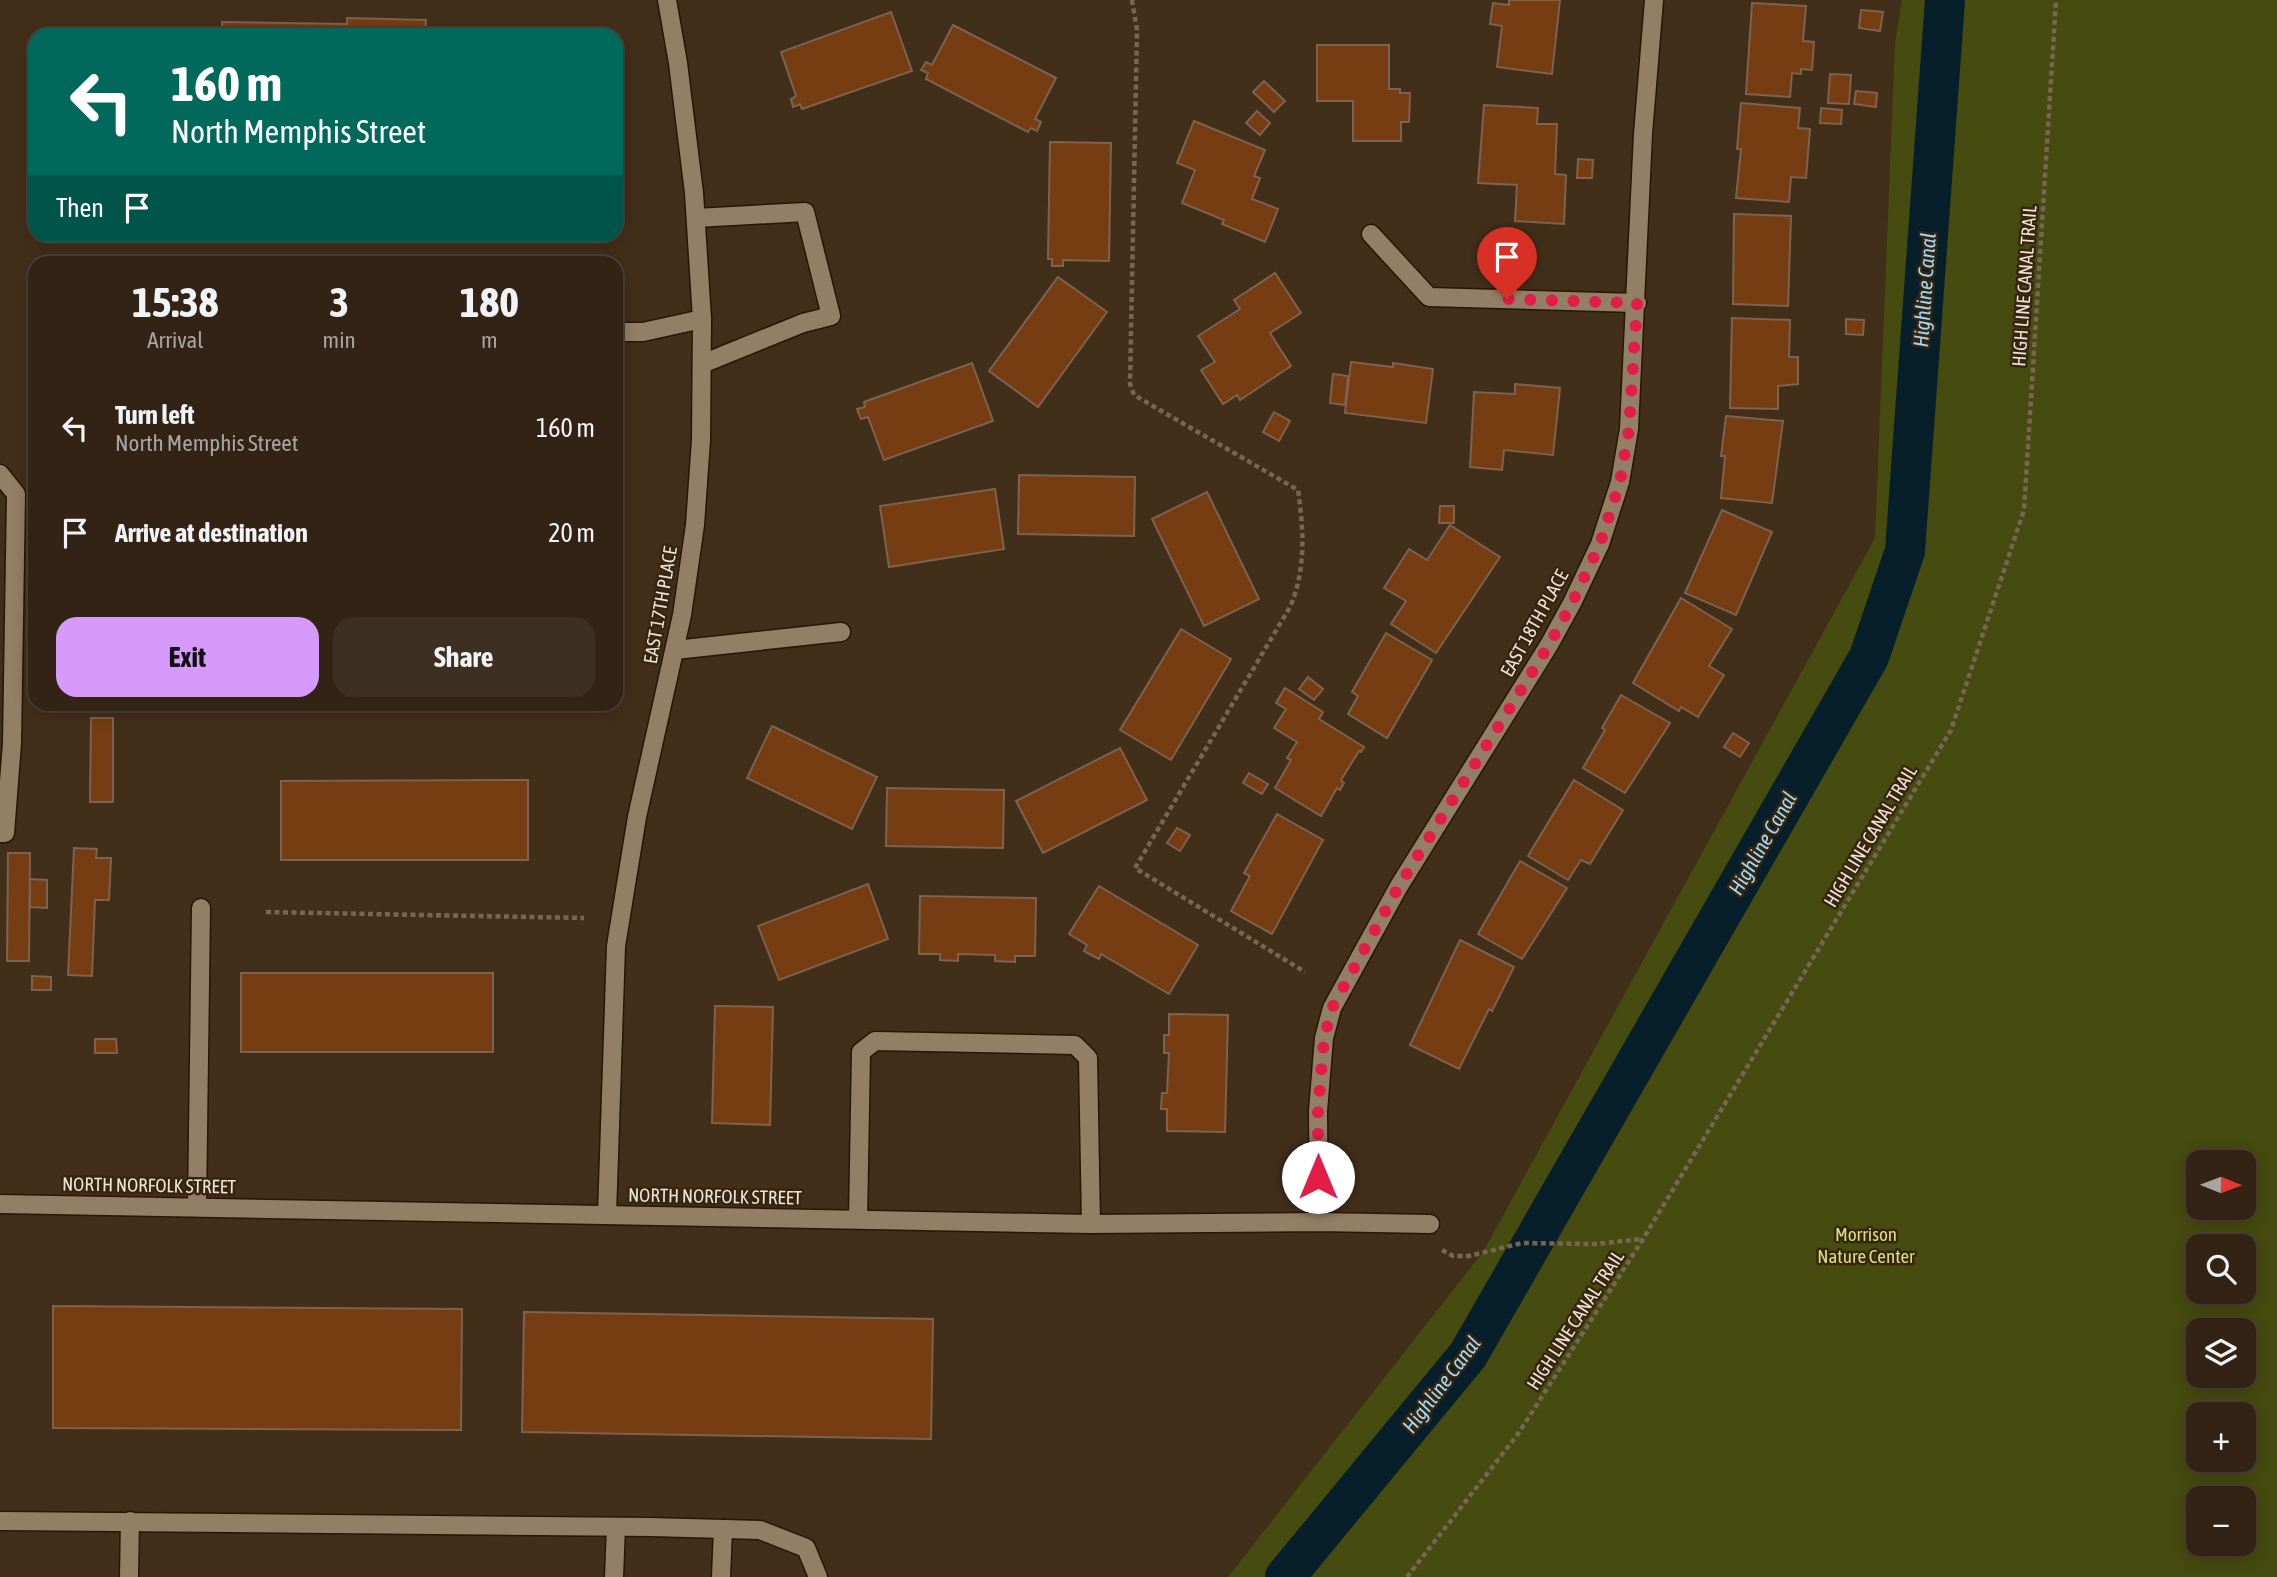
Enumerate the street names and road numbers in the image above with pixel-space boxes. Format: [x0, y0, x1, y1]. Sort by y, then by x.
street label: HIGH LINE CANAL TRAIL [2007, 204, 2041, 367]
street label: EAST 17TH PLACE [639, 545, 681, 665]
street label: EAST 18TH PLACE [1496, 566, 1572, 680]
street label: HIGH LINE CANAL TRAIL [1819, 761, 1921, 911]
street label: NORTH NORFOLK STREET [62, 1172, 237, 1198]
street label: NORTH NORFOLK STREET [628, 1183, 803, 1209]
street label: HIGH LINE CANAL TRAIL [1522, 1246, 1629, 1394]

